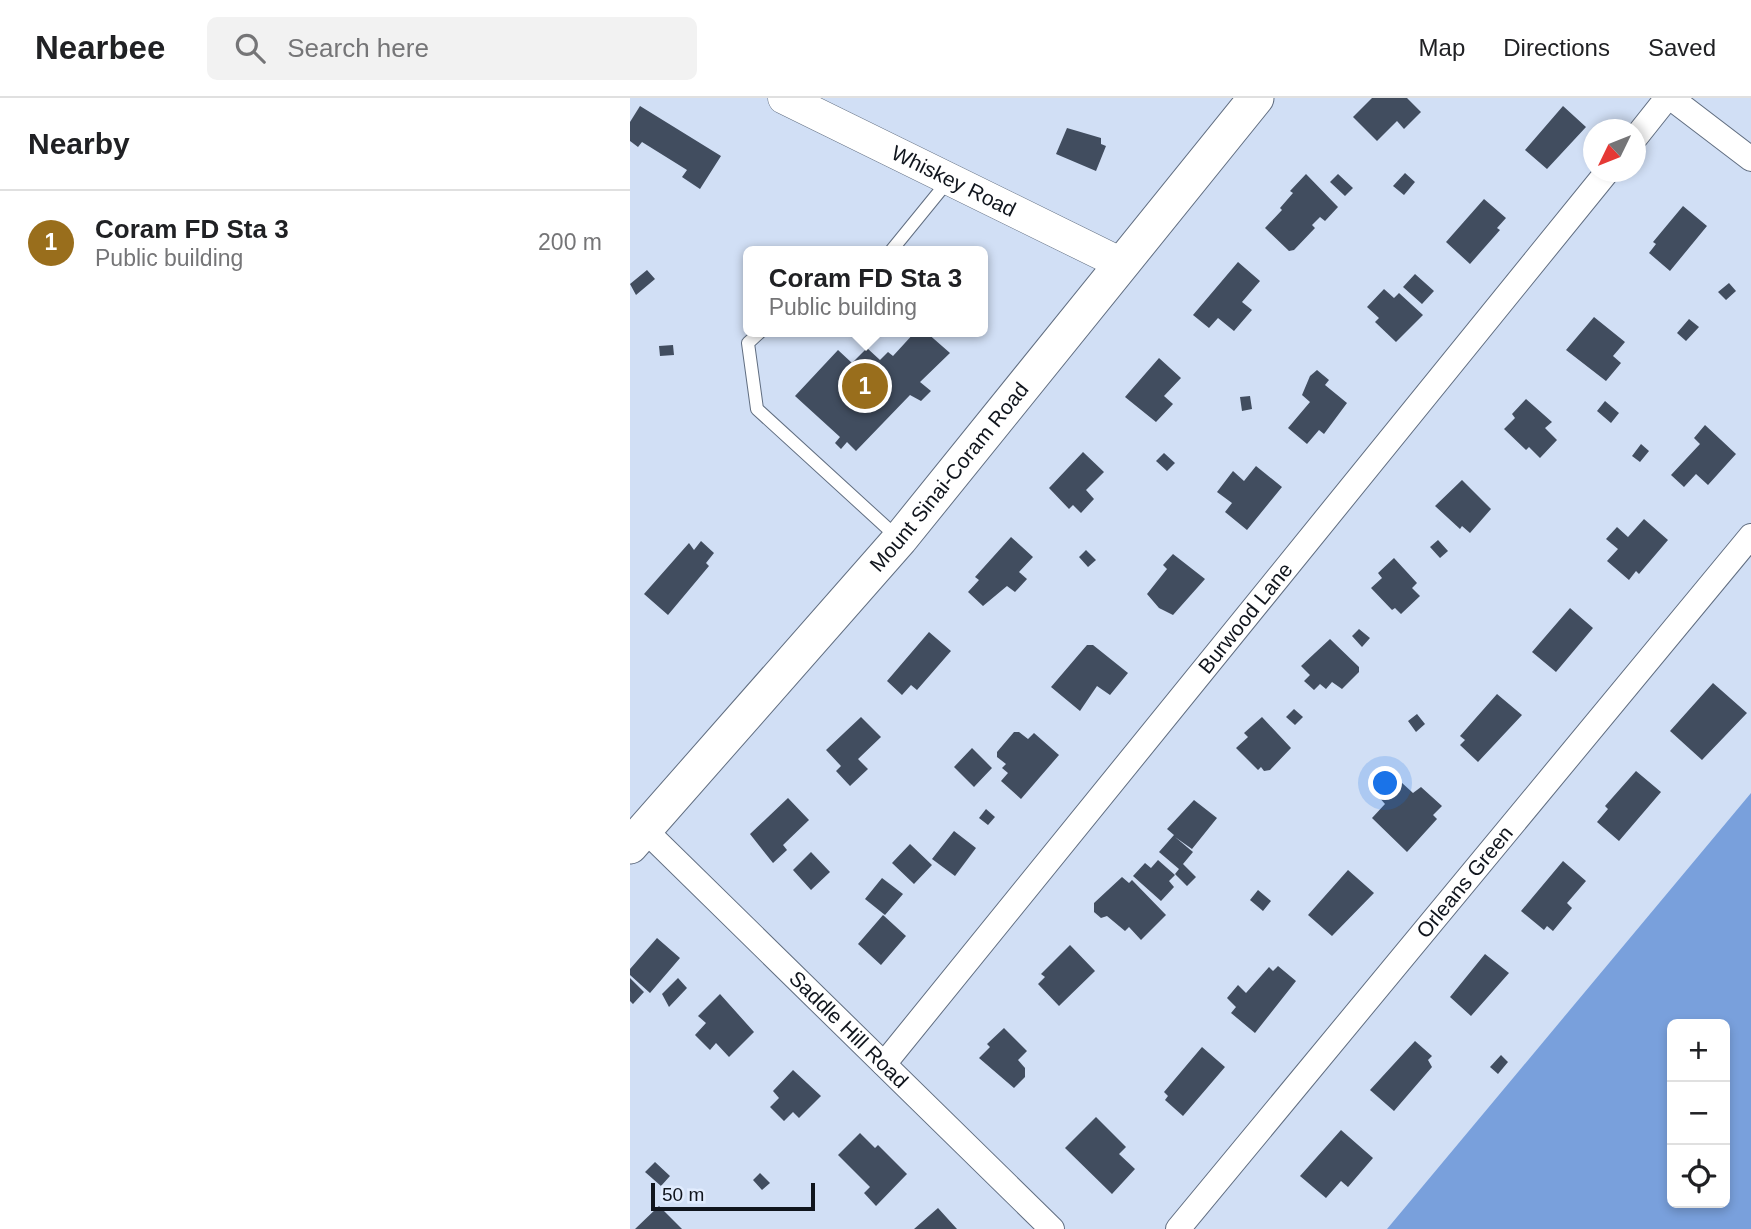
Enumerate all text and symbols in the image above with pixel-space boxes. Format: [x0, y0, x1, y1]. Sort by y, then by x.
search box [207, 17, 697, 80]
text: Nearbee [35, 29, 165, 66]
icon: search [231, 29, 269, 67]
text: Search here [287, 33, 429, 63]
text: Map [1419, 34, 1465, 61]
text: Directions [1503, 34, 1610, 61]
text: Saved [1648, 34, 1716, 61]
north arrow [1583, 119, 1646, 182]
text: Nearby [28, 127, 130, 160]
street label: Whiskey Road [888, 141, 1020, 221]
text: Coram FD Sta 3 [95, 214, 289, 244]
text: 1 [45, 229, 57, 255]
text: 200 m [538, 229, 602, 255]
text: Public building [95, 245, 243, 271]
popup [743, 246, 988, 337]
text: Coram FD Sta 3 [769, 263, 962, 293]
text: Public building [769, 294, 917, 320]
pin: 1 [842, 360, 888, 412]
street label: Mount Sinai-Coram Road [865, 378, 1033, 576]
street label: Burwood Lane [1193, 558, 1297, 678]
your location [1368, 766, 1402, 800]
street label: Orleans Green [1412, 821, 1517, 942]
street label: Saddle Hill Road [785, 966, 913, 1092]
map controls [1667, 1019, 1730, 1208]
button: + [1667, 1019, 1730, 1082]
button: − [1667, 1082, 1730, 1145]
button: locate [1667, 1145, 1730, 1208]
scale bar [651, 1180, 816, 1212]
text: 50 m [662, 1184, 704, 1205]

